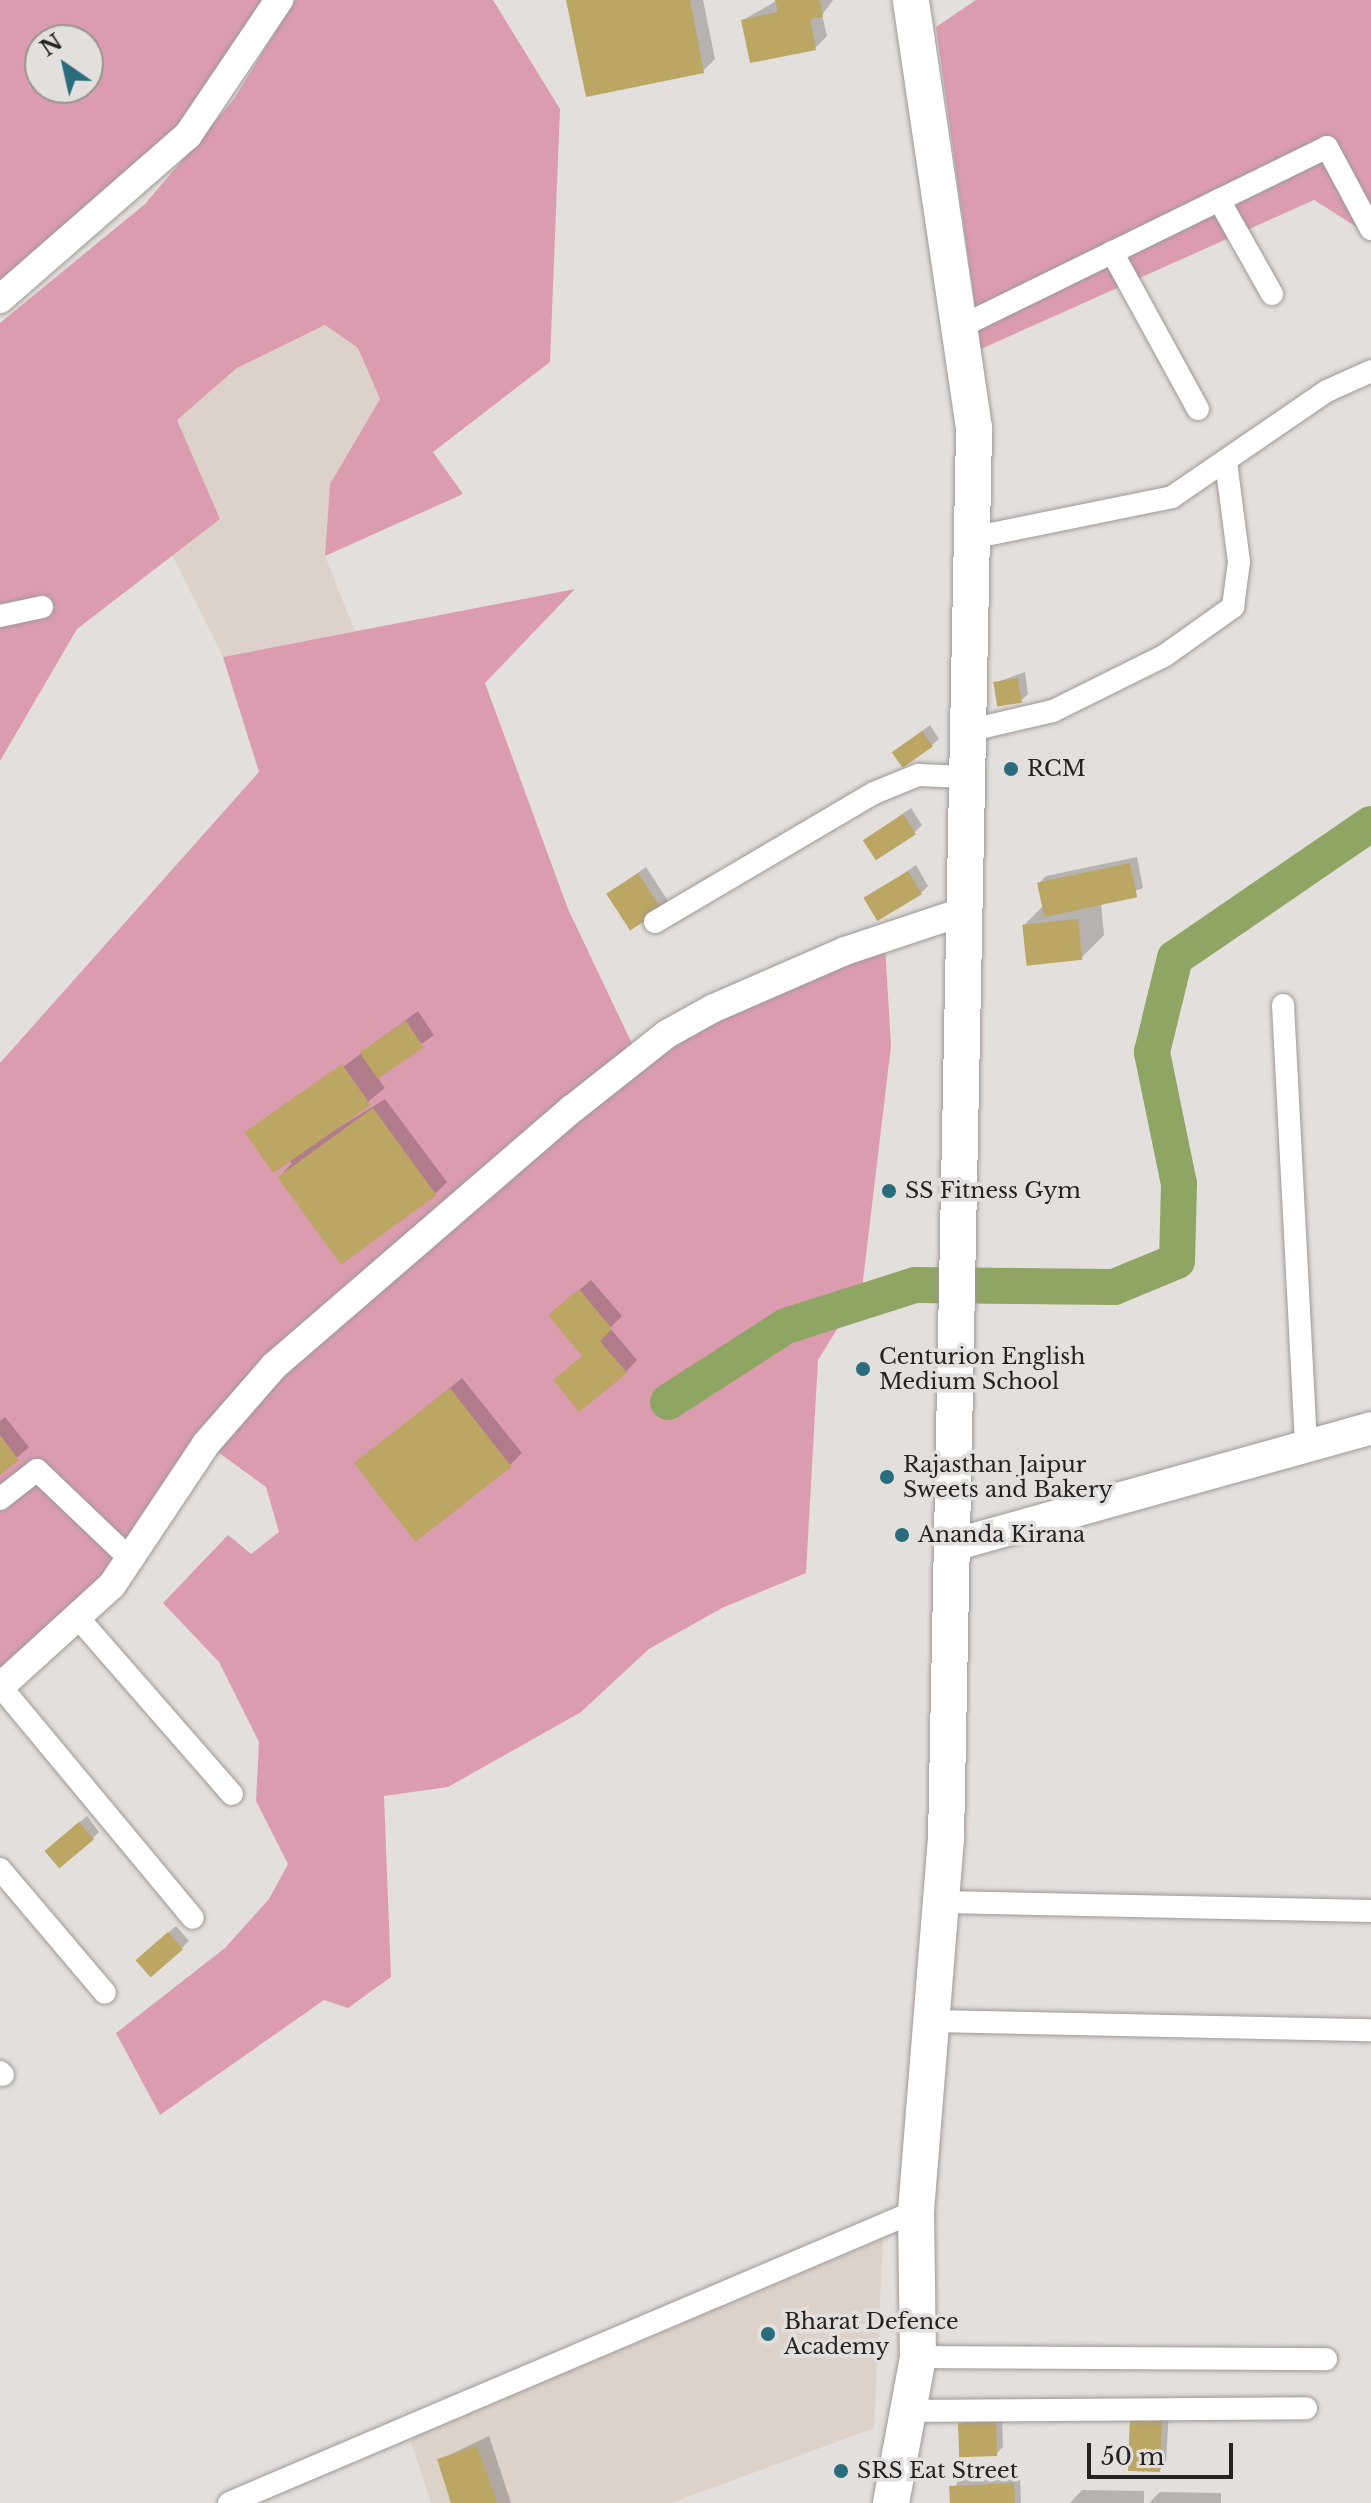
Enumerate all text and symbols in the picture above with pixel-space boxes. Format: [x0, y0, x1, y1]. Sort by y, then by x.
north arrow [24, 24, 104, 104]
text: N [35, 28, 68, 62]
place label: RCM [1027, 756, 1086, 782]
marker: RCM [1002, 760, 1020, 778]
place label: SS Fitness Gym [905, 1178, 1081, 1204]
marker: SS Fitness Gym [880, 1182, 898, 1200]
place label: Centurion English Medium School [879, 1343, 1085, 1394]
marker: Centurion English Medium School [854, 1360, 872, 1378]
place label: Rajasthan Jaipur Sweets and Bakery [903, 1451, 1112, 1502]
marker: Rajasthan Jaipur Sweets and Bakery [878, 1468, 896, 1486]
place label: Ananda Kirana [918, 1522, 1086, 1548]
marker: Ananda Kirana [893, 1526, 911, 1544]
place label: Bharat Defence Academy [784, 2308, 959, 2360]
marker: Bharat Defence Academy [759, 2325, 777, 2343]
scale bar [1091, 2427, 1237, 2477]
text: 50 m [1101, 2442, 1164, 2471]
place label: SRS Eat Street [857, 2458, 1018, 2484]
marker: SRS Eat Street [832, 2462, 850, 2480]

